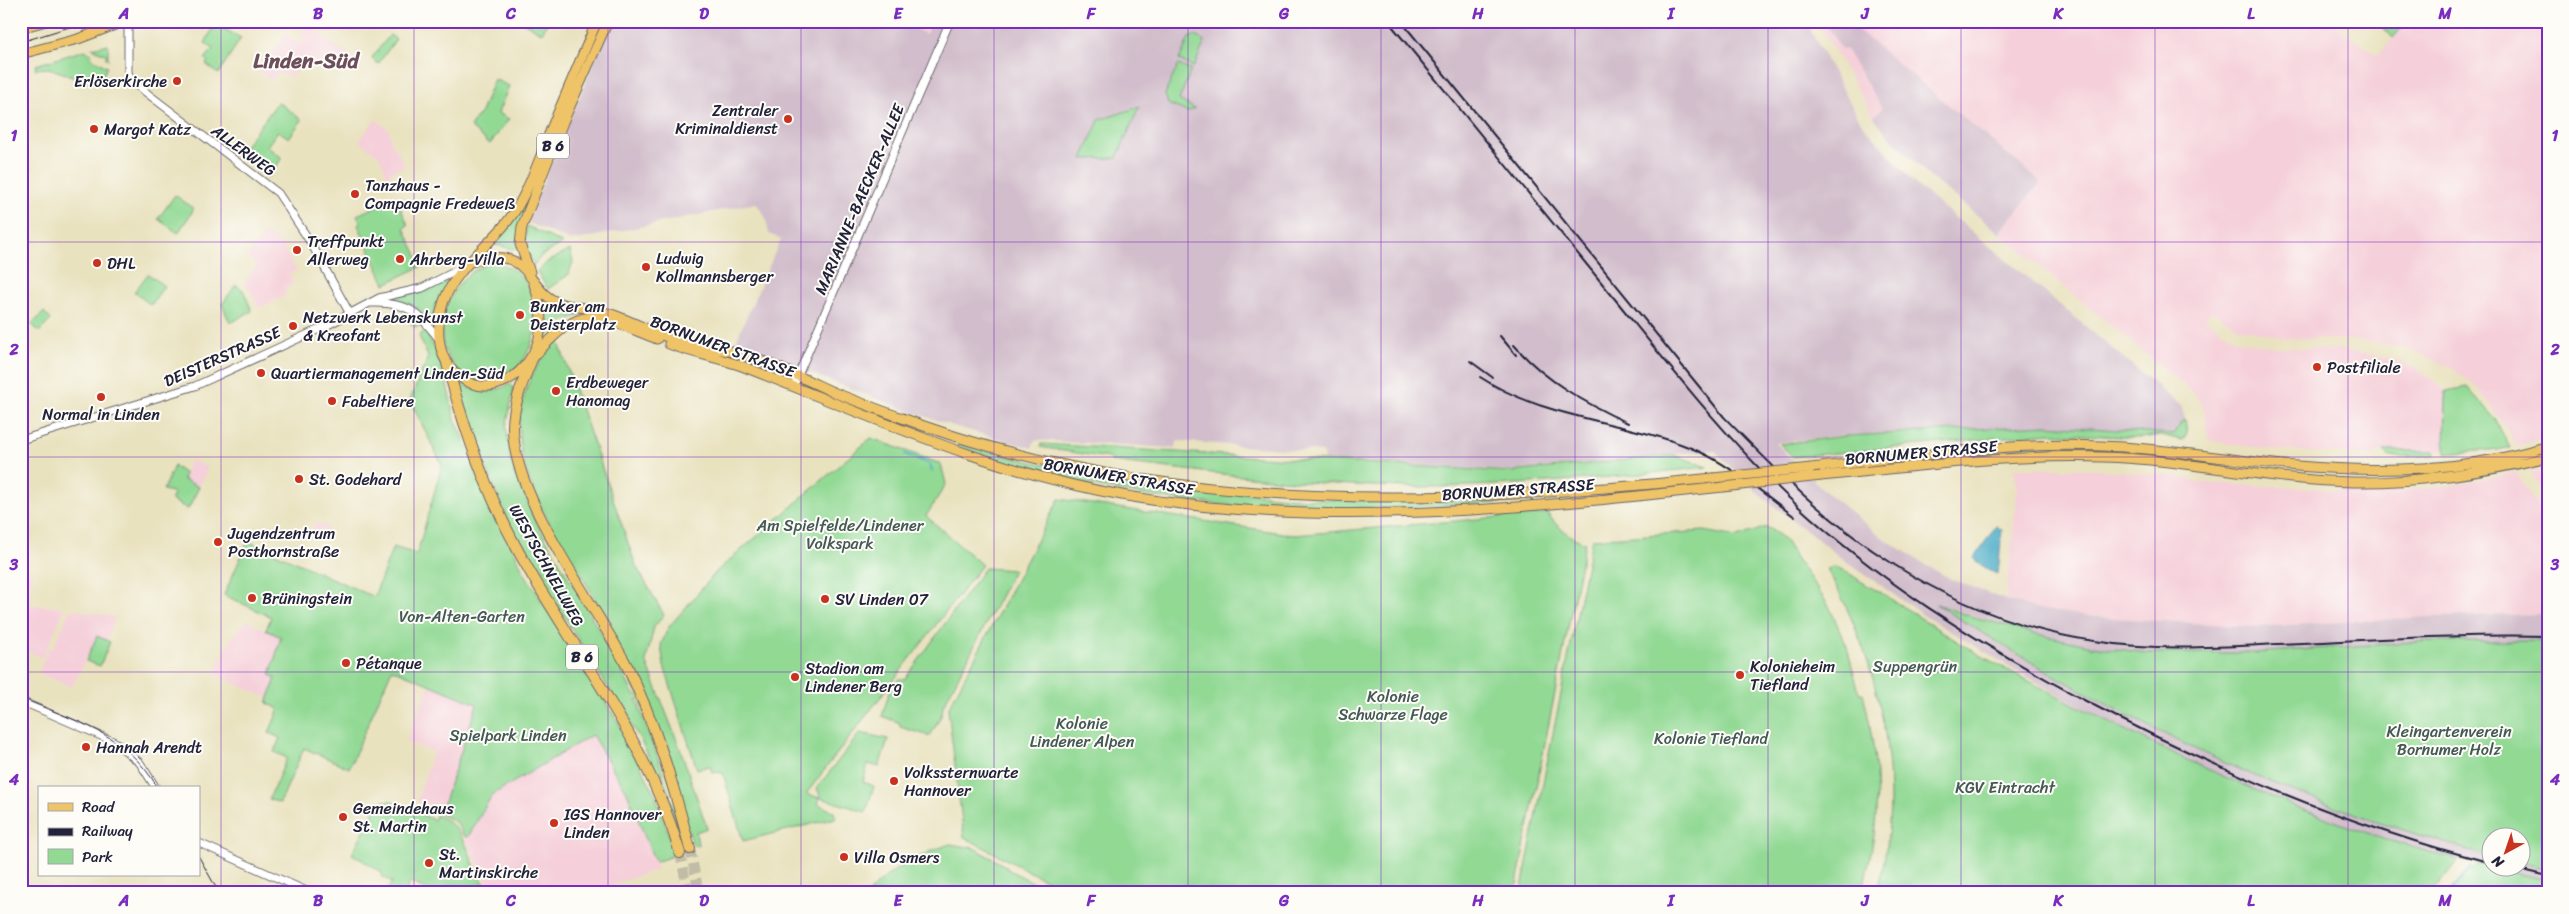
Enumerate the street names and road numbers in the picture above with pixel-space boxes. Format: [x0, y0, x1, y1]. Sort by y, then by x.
street label: MARIANNE-BAECKER-ALLEE [806, 98, 913, 299]
street label: ALLERWEG [204, 116, 283, 184]
road number: B 6 [537, 134, 569, 158]
street label: BORNUMER STRASSE [646, 307, 801, 387]
street label: DEISTERSTRASSE [159, 317, 286, 395]
street label: BORNUMER STRASSE [1844, 431, 2000, 474]
street label: BORNUMER STRASSE [1041, 449, 1198, 504]
street label: BORNUMER STRASSE [1441, 470, 1596, 509]
street label: WESTSCHNELLWEG [501, 499, 592, 632]
road number: B 6 [566, 644, 598, 670]

